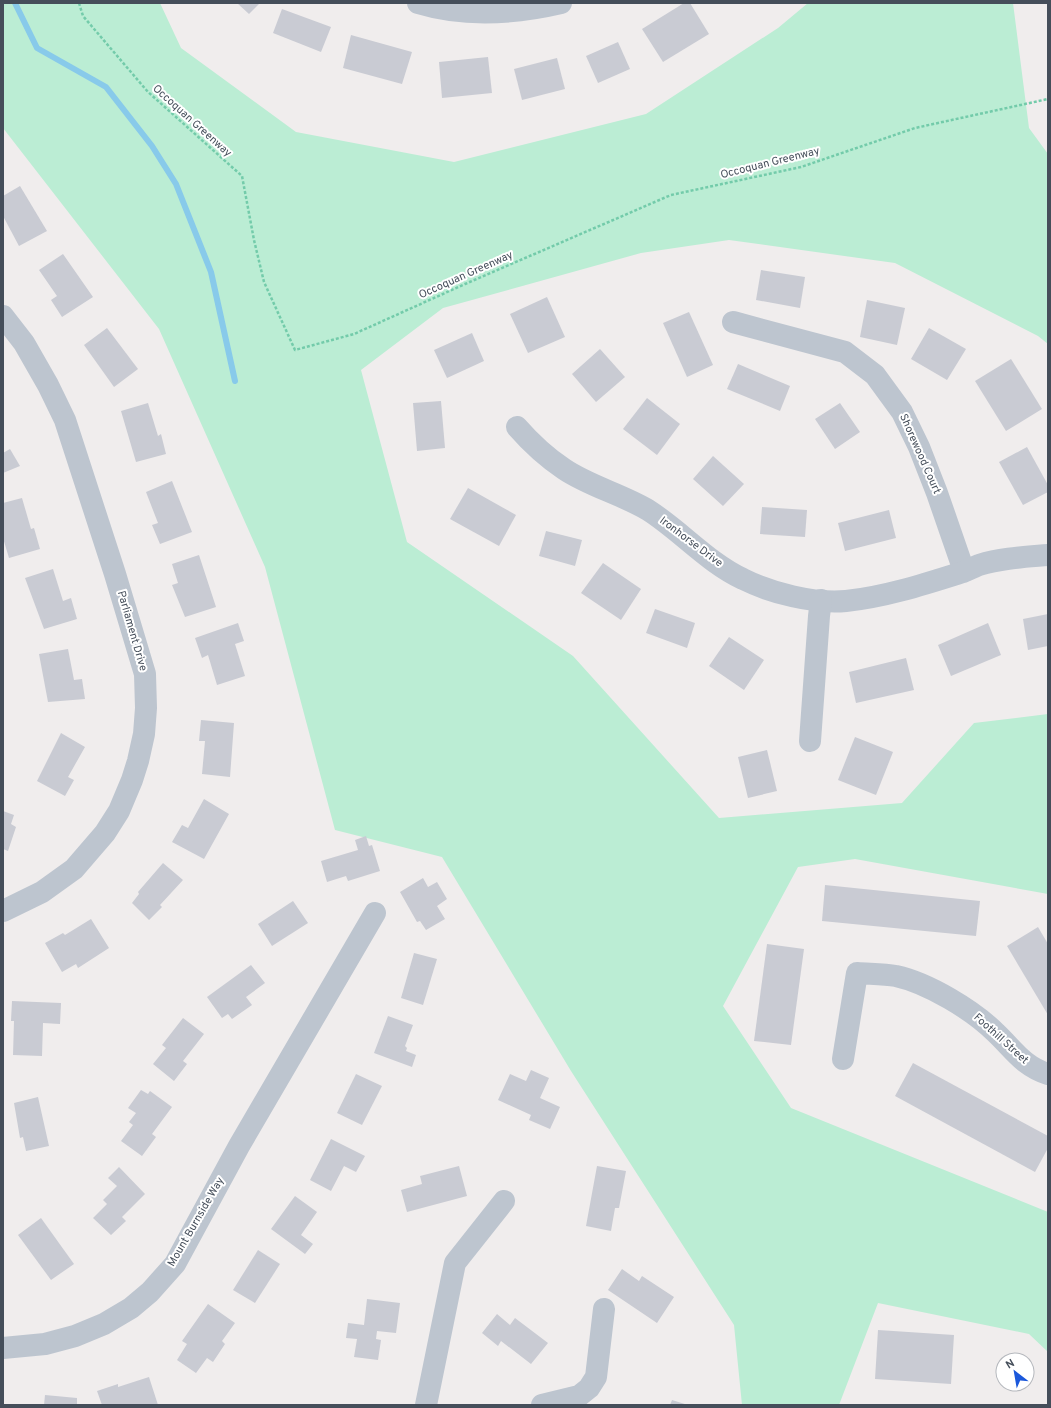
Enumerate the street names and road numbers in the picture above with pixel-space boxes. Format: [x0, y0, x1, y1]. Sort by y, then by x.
street label: Occoquan Greenway [150, 82, 235, 160]
street label: Occoquan Greenway [719, 144, 821, 182]
street label: Occoquan Greenway [417, 248, 515, 302]
street label: Shorewood Court [896, 412, 944, 496]
street label: Ironhorse Drive [657, 514, 725, 570]
street label: Parliament Drive [114, 589, 150, 673]
street label: Foothill Street [971, 1011, 1031, 1067]
street label: Mount Burnside Way [165, 1175, 227, 1269]

